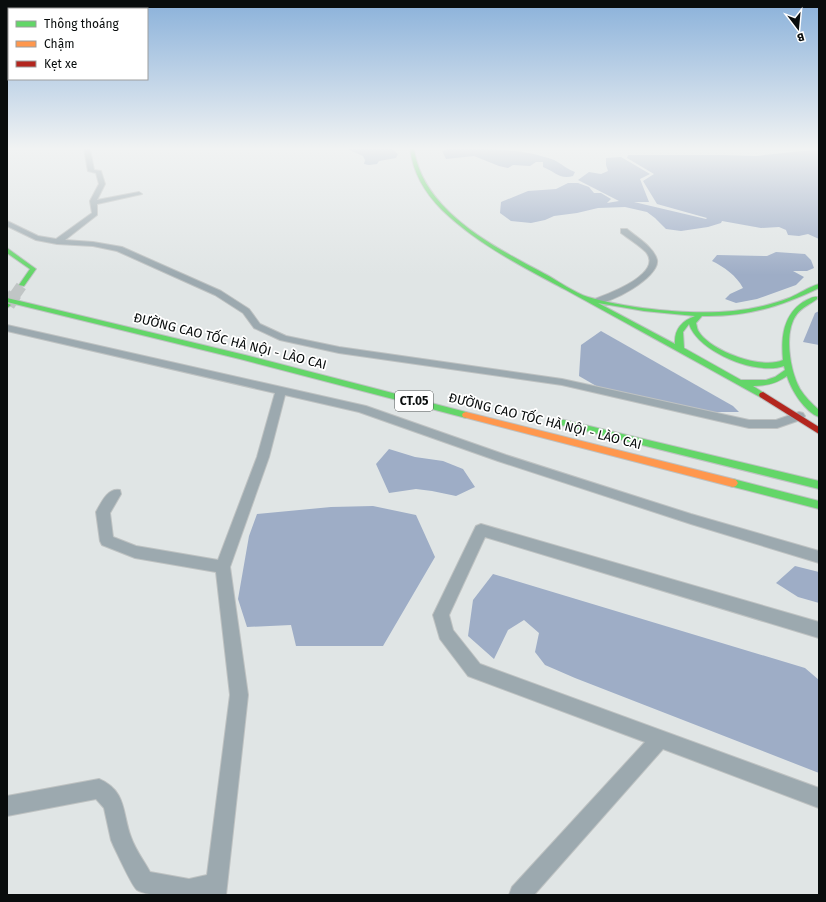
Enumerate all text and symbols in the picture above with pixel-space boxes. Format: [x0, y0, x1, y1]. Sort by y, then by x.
legend [8, 8, 148, 80]
north arrow [778, 8, 818, 48]
text: Thông thoáng [44, 17, 120, 31]
text: B [795, 30, 806, 44]
text: Chậm [44, 37, 74, 51]
text: Kẹt xe [44, 57, 77, 71]
street label: ĐƯỜNG CAO TỐC HÀ NỘI - LÀO CAI [132, 308, 329, 372]
street label: ĐƯỜNG CAO TỐC HÀ NỘI - LÀO CAI [447, 388, 644, 452]
road number: CT.05 [395, 391, 433, 411]

